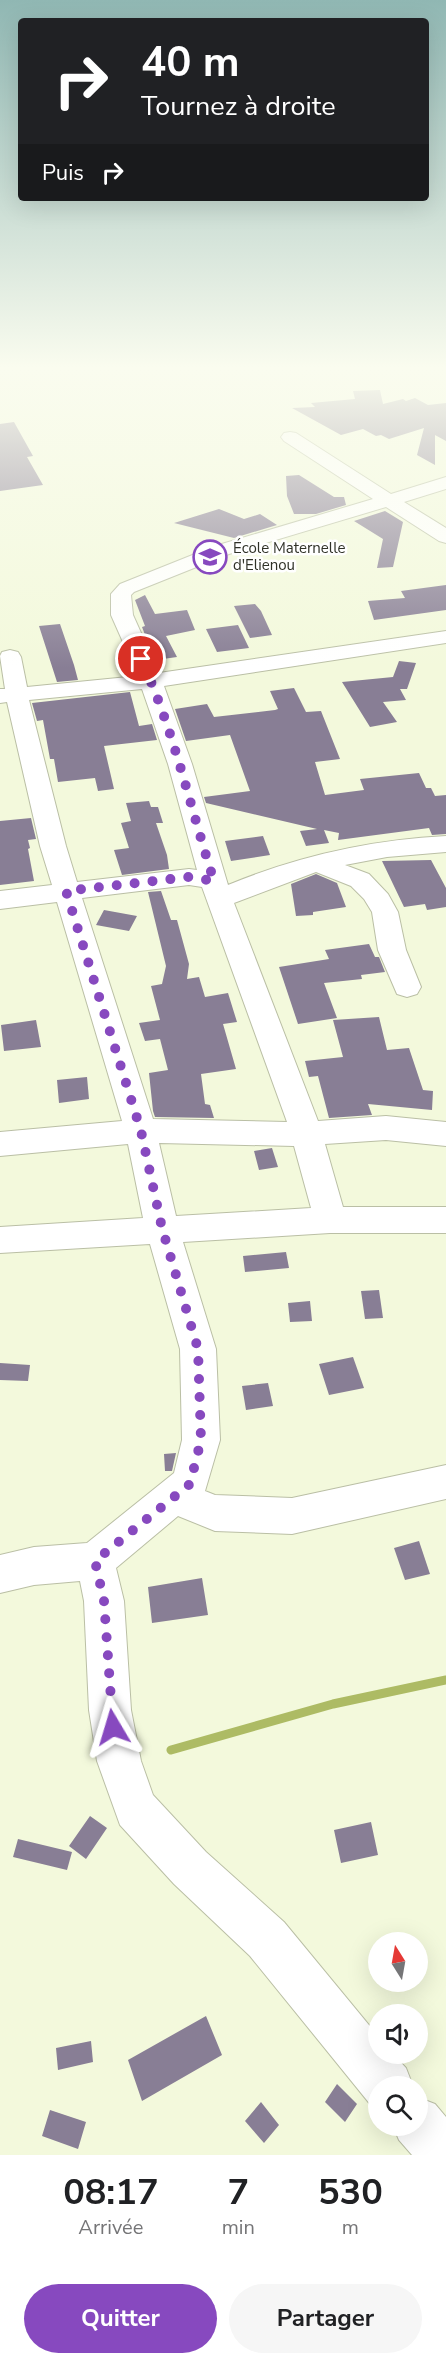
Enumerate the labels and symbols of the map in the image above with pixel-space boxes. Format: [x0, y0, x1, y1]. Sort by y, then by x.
place label: École Maternelle d'Elienou [233, 538, 346, 575]
school or university icon: École Maternelle d'Elienou [192, 539, 228, 575]
pin [115, 633, 166, 684]
position arrow [81, 1695, 145, 1759]
north arrow [368, 1932, 428, 1992]

